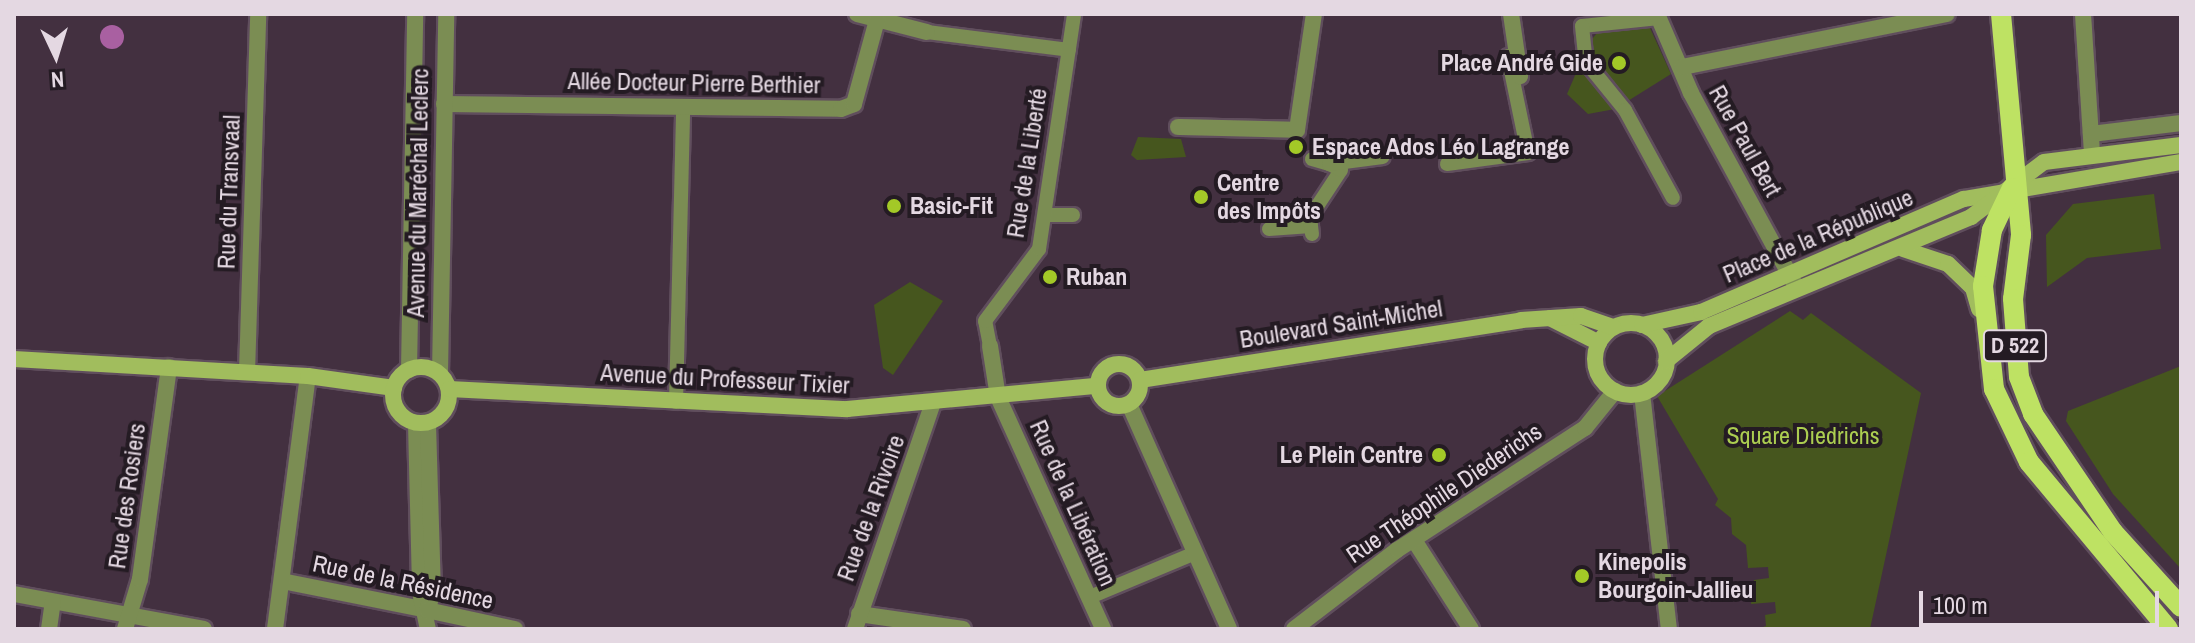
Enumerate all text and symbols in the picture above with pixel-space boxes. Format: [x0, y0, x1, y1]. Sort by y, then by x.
north arrow [16, 16, 96, 96]
place label: Place André Gide [1440, 49, 1603, 77]
marker: Place André Gide [1610, 54, 1628, 72]
text: N [50, 65, 65, 95]
street label: Allée Docteur Pierre Berthier [567, 66, 821, 100]
street label: Avenue du Maréchal Leclerc [401, 68, 435, 318]
street label: Rue Paul Bert [1703, 80, 1787, 202]
street label: Rue de la Liberté [1001, 86, 1053, 240]
street label: Rue du Transvaal [212, 114, 246, 270]
place label: Espace Ados Léo Lagrange [1312, 133, 1570, 161]
marker: Espace Ados Léo Lagrange [1287, 138, 1305, 156]
place label: Centre des Impôts [1217, 169, 1321, 225]
street label: Place de la République [1719, 183, 1917, 289]
marker: Centre des Impôts [1192, 188, 1210, 206]
place label: Basic-Fit [910, 192, 993, 220]
marker: Basic-Fit [885, 197, 903, 215]
place label: Ruban [1066, 263, 1127, 291]
marker: Ruban [1041, 268, 1059, 286]
street label: Boulevard Saint-Michel [1238, 294, 1444, 354]
road number: D 522 [1981, 328, 2049, 364]
street label: Avenue du Professeur Tixier [600, 358, 850, 400]
street label: Rue de la Libération [1024, 416, 1122, 590]
street label: Rue Théophile Diederichs [1341, 417, 1547, 569]
street label: Rue des Rosiers [103, 421, 151, 571]
park label: Square Diedrichs [1726, 422, 1880, 450]
street label: Rue de la Rivoire [831, 431, 911, 585]
place label: Le Plein Centre [1280, 441, 1423, 469]
marker: Le Plein Centre [1430, 446, 1448, 464]
place label: Kinepolis Bourgoin-Jallieu [1598, 548, 1753, 604]
street label: Rue de la Résidence [310, 549, 496, 615]
marker: Kinepolis Bourgoin-Jallieu [1573, 567, 1591, 585]
scale bar [1923, 575, 2163, 625]
text: 100 m [1933, 589, 1988, 621]

